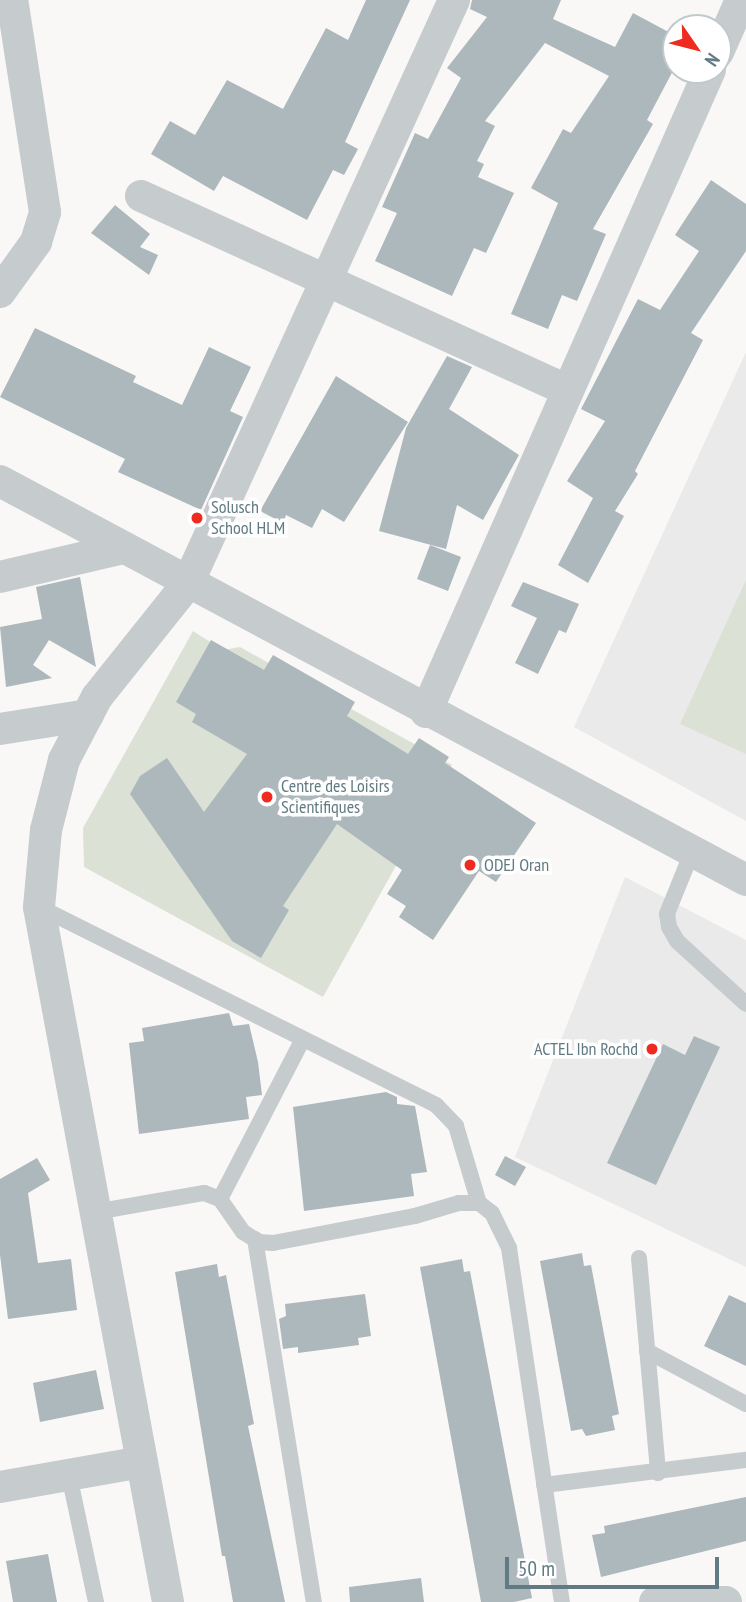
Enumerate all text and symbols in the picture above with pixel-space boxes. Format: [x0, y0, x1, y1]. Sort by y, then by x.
north arrow [662, 14, 732, 84]
text: N [700, 49, 725, 71]
place label: Solusch School HLM [211, 497, 285, 540]
marker: Solusch School HLM [189, 510, 205, 526]
place label: Centre des Loisirs Scientifiques [281, 776, 390, 818]
marker: Centre des Loisirs Scientifiques [259, 789, 275, 805]
place label: ODEJ Oran [484, 854, 549, 876]
marker: ODEJ Oran [462, 857, 478, 873]
place label: ACTEL Ibn Rochd [533, 1038, 638, 1060]
marker: ACTEL Ibn Rochd [644, 1041, 660, 1057]
scale bar [508, 1542, 722, 1586]
text: 50 m [518, 1555, 555, 1582]

